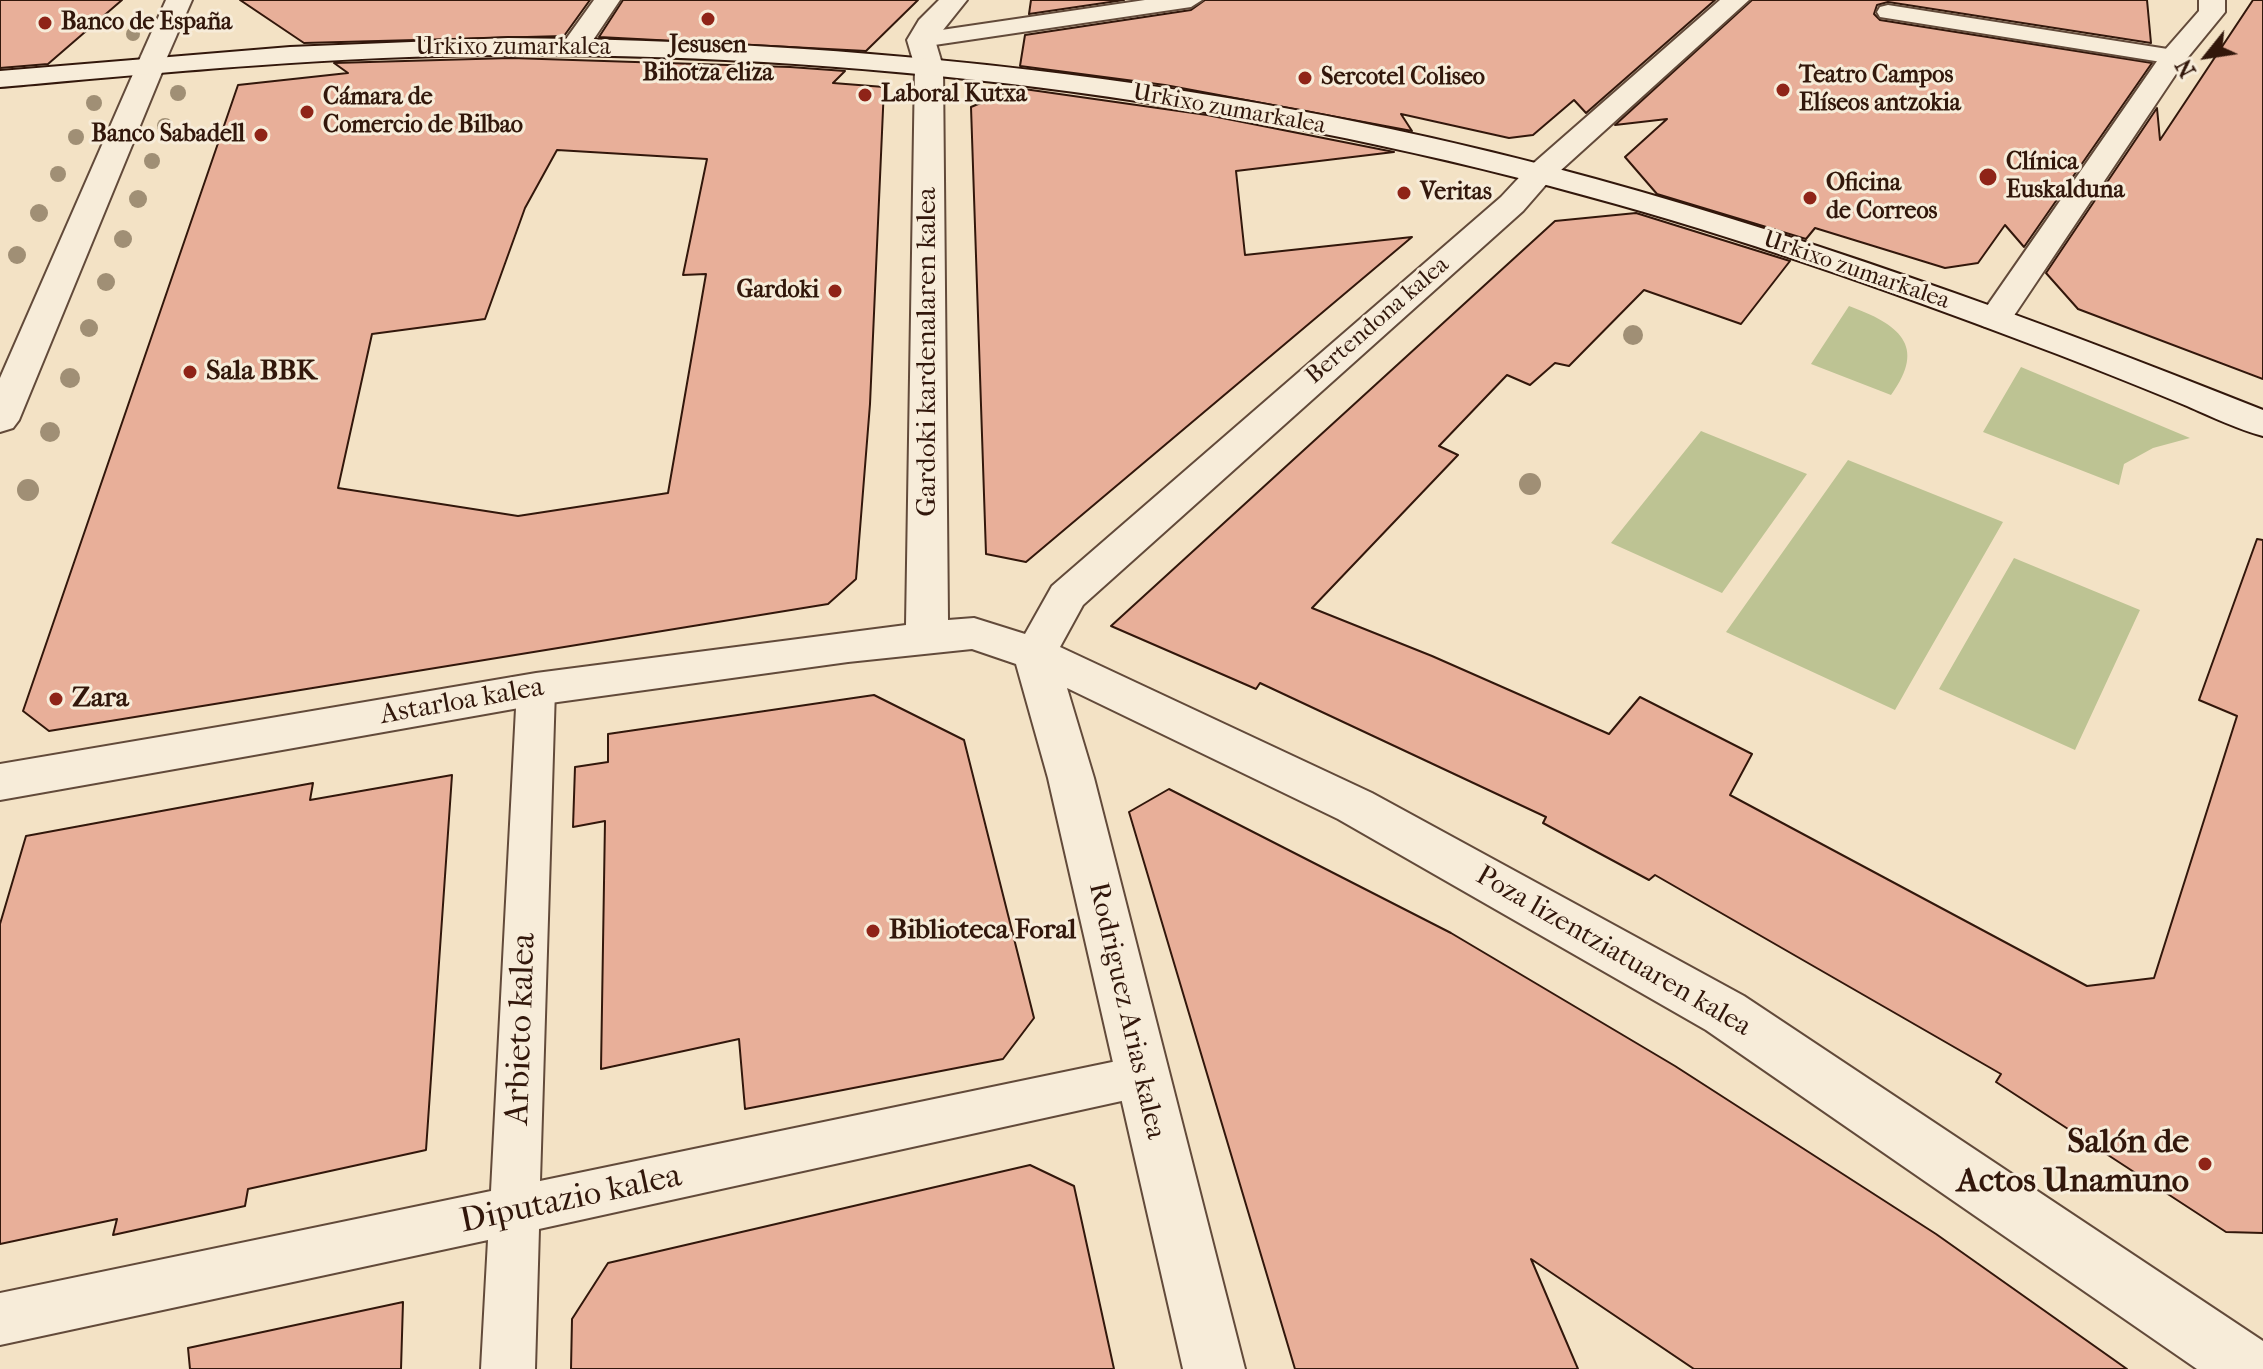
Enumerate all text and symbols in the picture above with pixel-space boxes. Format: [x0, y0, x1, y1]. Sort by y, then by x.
place label: Banco de España [61, 9, 232, 37]
marker: Jesusen Bihotza eliza [699, 10, 717, 28]
marker: Banco de España [36, 14, 54, 32]
north arrow [2167, 16, 2247, 96]
place label: Jesusen Bihotza eliza [643, 32, 773, 88]
street label: Urkixo zumarkalea [415, 34, 611, 62]
text: N [2171, 54, 2202, 82]
place label: Teatro Campos Elíseos antzokia [1799, 62, 1961, 118]
place label: Sercotel Coliseo [1321, 64, 1485, 92]
marker: Sercotel Coliseo [1296, 69, 1314, 87]
street label: Urkixo zumarkalea [1130, 79, 1328, 141]
place label: Laboral Kutxa [881, 81, 1027, 109]
marker: Teatro Campos Elíseos antzokia [1774, 81, 1792, 99]
place label: Cámara de Comercio de Bilbao [323, 84, 523, 140]
marker: Laboral Kutxa [856, 86, 874, 104]
marker: Cámara de Comercio de Bilbao [298, 103, 316, 121]
place label: Banco Sabadell [91, 121, 245, 149]
marker: Banco Sabadell [252, 126, 270, 144]
place label: Clínica Euskalduna [2006, 149, 2125, 205]
marker: Clínica Euskalduna [1977, 166, 1999, 188]
place label: Oficina de Correos [1826, 170, 1937, 226]
place label: Veritas [1420, 179, 1492, 207]
marker: Veritas [1395, 184, 1413, 202]
street label: Gardoki kardenalaren kalea [911, 187, 945, 517]
marker: Oficina de Correos [1801, 189, 1819, 207]
street label: Urkixo zumarkalea [1759, 226, 1953, 316]
street label: Bertendona kalea [1301, 251, 1455, 391]
place label: Gardoki [736, 277, 819, 305]
marker: Gardoki [826, 282, 844, 300]
place label: Sala BBK [206, 355, 317, 389]
marker: Sala BBK [181, 363, 199, 381]
street label: Astarloa kalea [378, 671, 546, 733]
place label: Zara [72, 682, 129, 716]
marker: Zara [47, 690, 65, 708]
street label: Poza lizentziatuaren kalea [1470, 859, 1756, 1045]
street label: Rodriguez Arias kalea [1080, 880, 1172, 1142]
place label: Biblioteca Foral [889, 914, 1076, 948]
marker: Biblioteca Foral [864, 922, 882, 940]
street label: Arbieto kalea [498, 932, 546, 1126]
place label: Salón de Actos Unamuno [1957, 1124, 2189, 1204]
marker: Salón de Actos Unamuno [2196, 1155, 2214, 1173]
street label: Diputazio kalea [457, 1157, 685, 1243]

